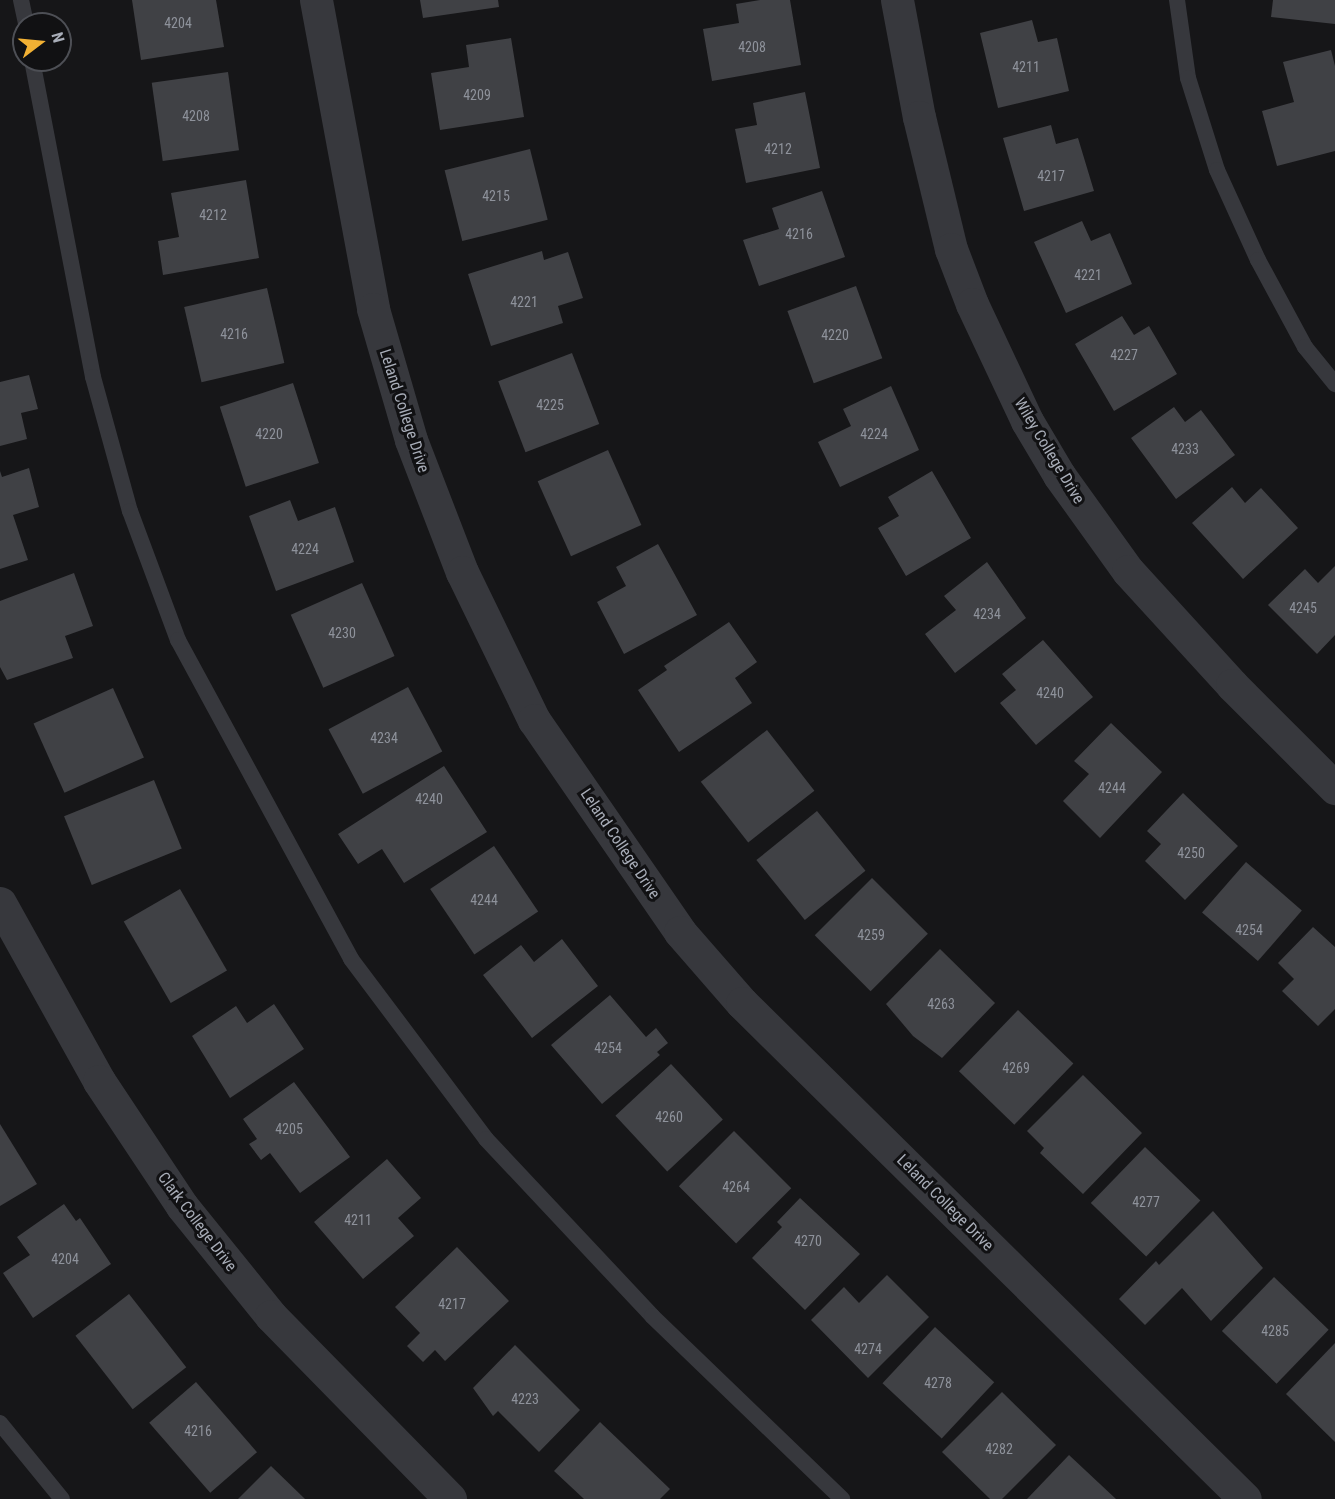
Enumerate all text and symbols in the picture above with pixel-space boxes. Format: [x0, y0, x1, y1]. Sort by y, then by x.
north arrow [12, 12, 72, 72]
house number: 4204 [164, 15, 192, 31]
text: N [47, 30, 68, 45]
house number: 4208 [738, 39, 766, 55]
house number: 4211 [1012, 59, 1040, 75]
house number: 4209 [463, 87, 491, 103]
house number: 4208 [182, 108, 210, 124]
house number: 4212 [764, 141, 792, 157]
house number: 4217 [1037, 168, 1065, 184]
house number: 4215 [482, 188, 510, 204]
house number: 4212 [199, 207, 227, 223]
house number: 4216 [785, 226, 813, 242]
house number: 4221 [1074, 267, 1102, 283]
house number: 4221 [510, 294, 538, 310]
house number: 4216 [220, 326, 248, 342]
house number: 4220 [821, 327, 849, 343]
street label: Leland College Drive [375, 347, 433, 475]
house number: 4227 [1110, 347, 1138, 363]
street label: Wiley College Drive [1010, 395, 1088, 507]
house number: 4225 [536, 397, 564, 413]
house number: 4220 [255, 426, 283, 442]
house number: 4224 [860, 426, 888, 442]
house number: 4233 [1171, 441, 1199, 457]
house number: 4224 [291, 541, 319, 557]
house number: 4245 [1289, 600, 1317, 616]
house number: 4234 [973, 606, 1001, 622]
house number: 4230 [328, 625, 356, 641]
house number: 4240 [1036, 685, 1064, 701]
house number: 4234 [370, 730, 398, 746]
house number: 4244 [1098, 780, 1126, 796]
street label: Leland College Drive [576, 785, 664, 903]
house number: 4240 [415, 791, 443, 807]
house number: 4250 [1177, 845, 1205, 861]
house number: 4244 [470, 892, 498, 908]
house number: 4254 [1235, 922, 1263, 938]
house number: 4259 [857, 927, 885, 943]
house number: 4263 [927, 996, 955, 1012]
house number: 4254 [594, 1040, 622, 1056]
house number: 4269 [1002, 1060, 1030, 1076]
house number: 4260 [655, 1109, 683, 1125]
house number: 4205 [275, 1121, 303, 1137]
street label: Leland College Drive [893, 1151, 997, 1255]
street label: Clark College Drive [153, 1169, 241, 1275]
house number: 4264 [722, 1179, 750, 1195]
house number: 4277 [1132, 1194, 1160, 1210]
house number: 4211 [344, 1212, 372, 1228]
house number: 4270 [794, 1233, 822, 1249]
house number: 4204 [51, 1251, 79, 1267]
house number: 4217 [438, 1296, 466, 1312]
house number: 4285 [1261, 1323, 1289, 1339]
house number: 4274 [854, 1341, 882, 1357]
house number: 4278 [924, 1375, 952, 1391]
house number: 4223 [511, 1391, 539, 1407]
house number: 4216 [184, 1423, 212, 1439]
house number: 4282 [985, 1441, 1013, 1457]

